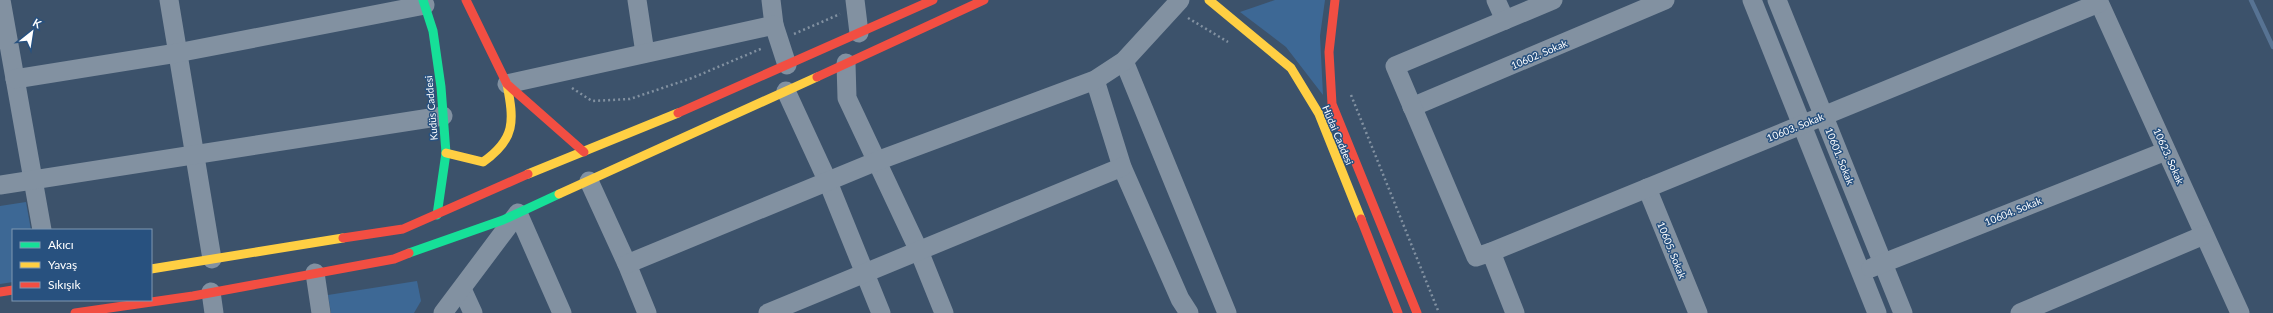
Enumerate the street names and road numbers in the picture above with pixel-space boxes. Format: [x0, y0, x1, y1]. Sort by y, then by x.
street label: 10602. Sokak [1509, 36, 1570, 71]
street label: Kudüs Caddesi [422, 75, 440, 141]
street label: Hüdai Caddesi [1320, 103, 1356, 167]
street label: 10603. Sokak [1765, 110, 1826, 144]
street label: 10601. Sokak [1823, 126, 1857, 187]
street label: 10623. Sokak [2151, 126, 2187, 187]
street label: 10604. Sokak [1983, 194, 2044, 228]
street label: 10605. Sokak [1655, 220, 1689, 281]

